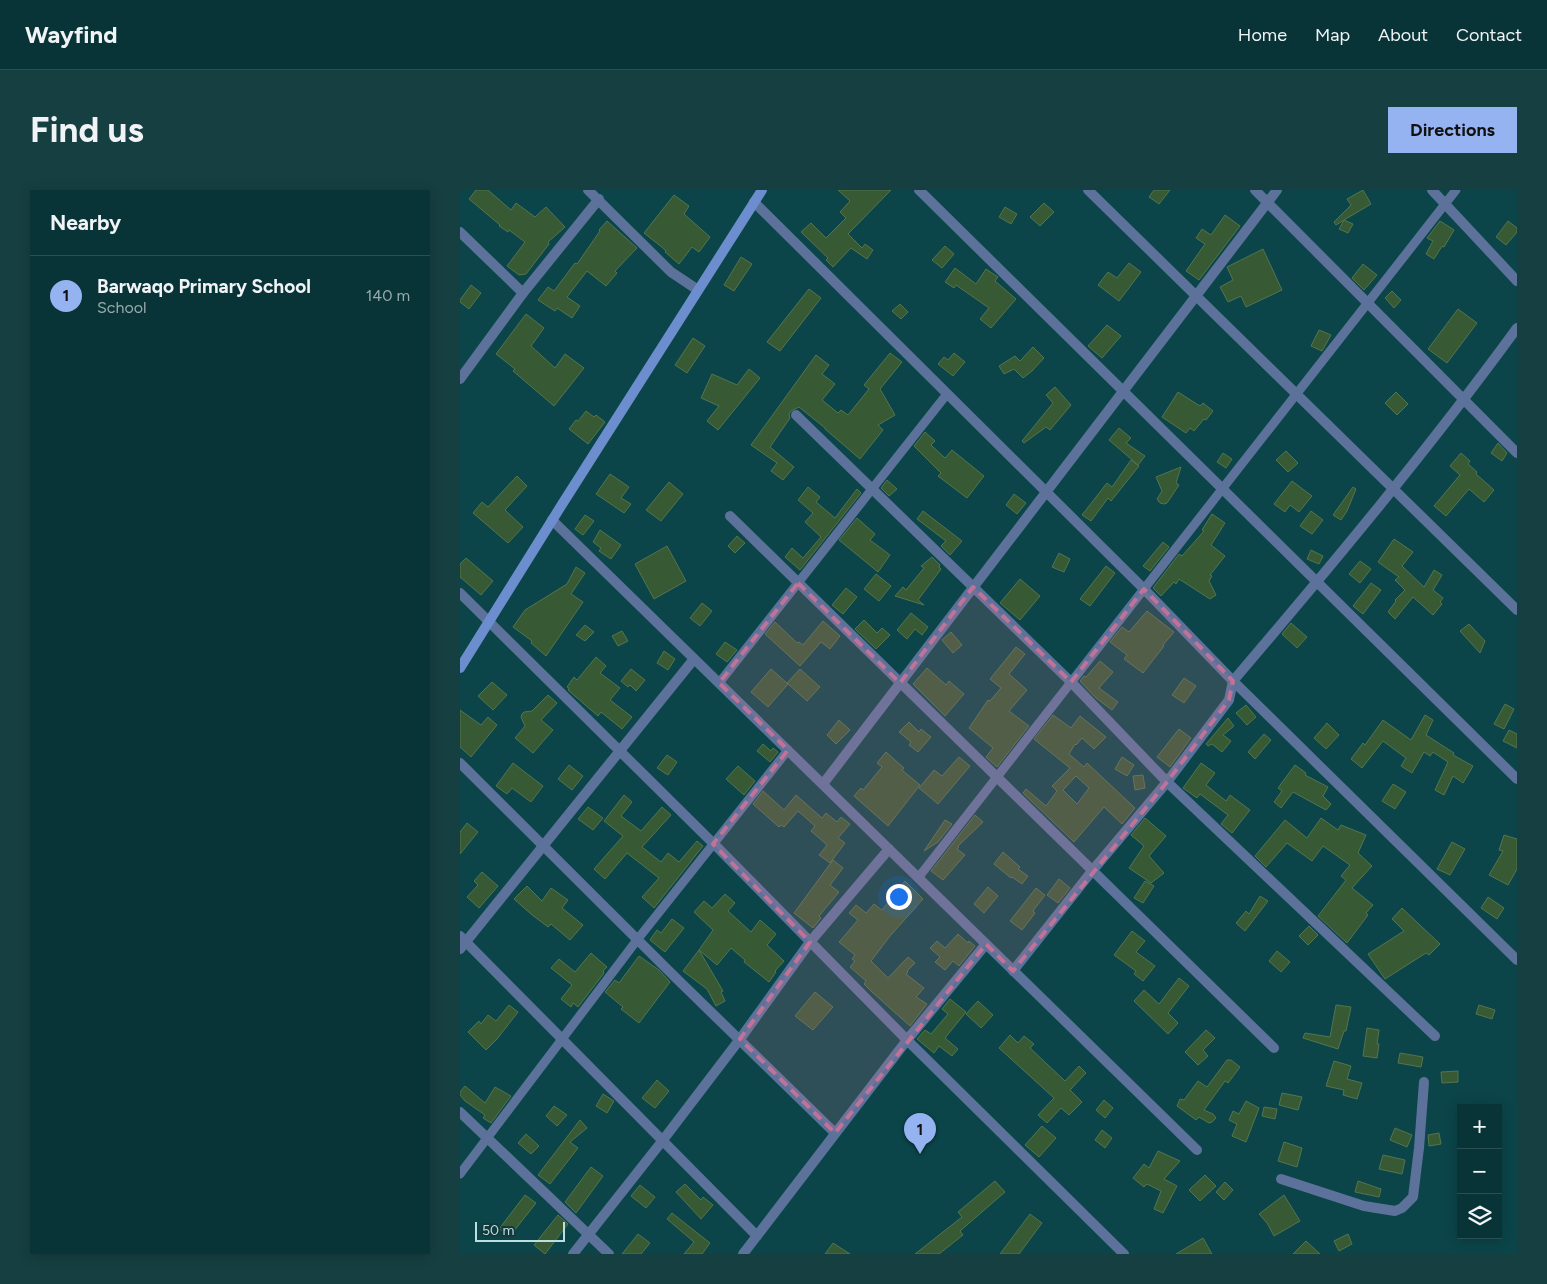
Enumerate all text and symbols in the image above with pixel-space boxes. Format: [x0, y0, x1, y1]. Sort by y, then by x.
text: Wayfind [25, 20, 118, 49]
text: Home [1238, 24, 1287, 46]
text: Map [1315, 24, 1350, 46]
text: About [1378, 24, 1428, 46]
text: Contact [1456, 24, 1522, 46]
button: Directions [1388, 107, 1517, 153]
text: Find us [30, 109, 144, 151]
text: Nearby [50, 210, 121, 235]
text: Barwaqo Primary School [97, 275, 311, 298]
text: 1 [63, 286, 69, 305]
text: 140 m [366, 286, 410, 305]
text: School [97, 298, 147, 317]
your location [886, 884, 912, 910]
map controls [1457, 1104, 1502, 1239]
button: + [1457, 1104, 1502, 1149]
pin: 1 [904, 1113, 936, 1154]
button: − [1457, 1149, 1502, 1194]
button: layers [1457, 1194, 1502, 1239]
scale bar [475, 1219, 565, 1242]
text: 50 m [482, 1222, 514, 1239]

